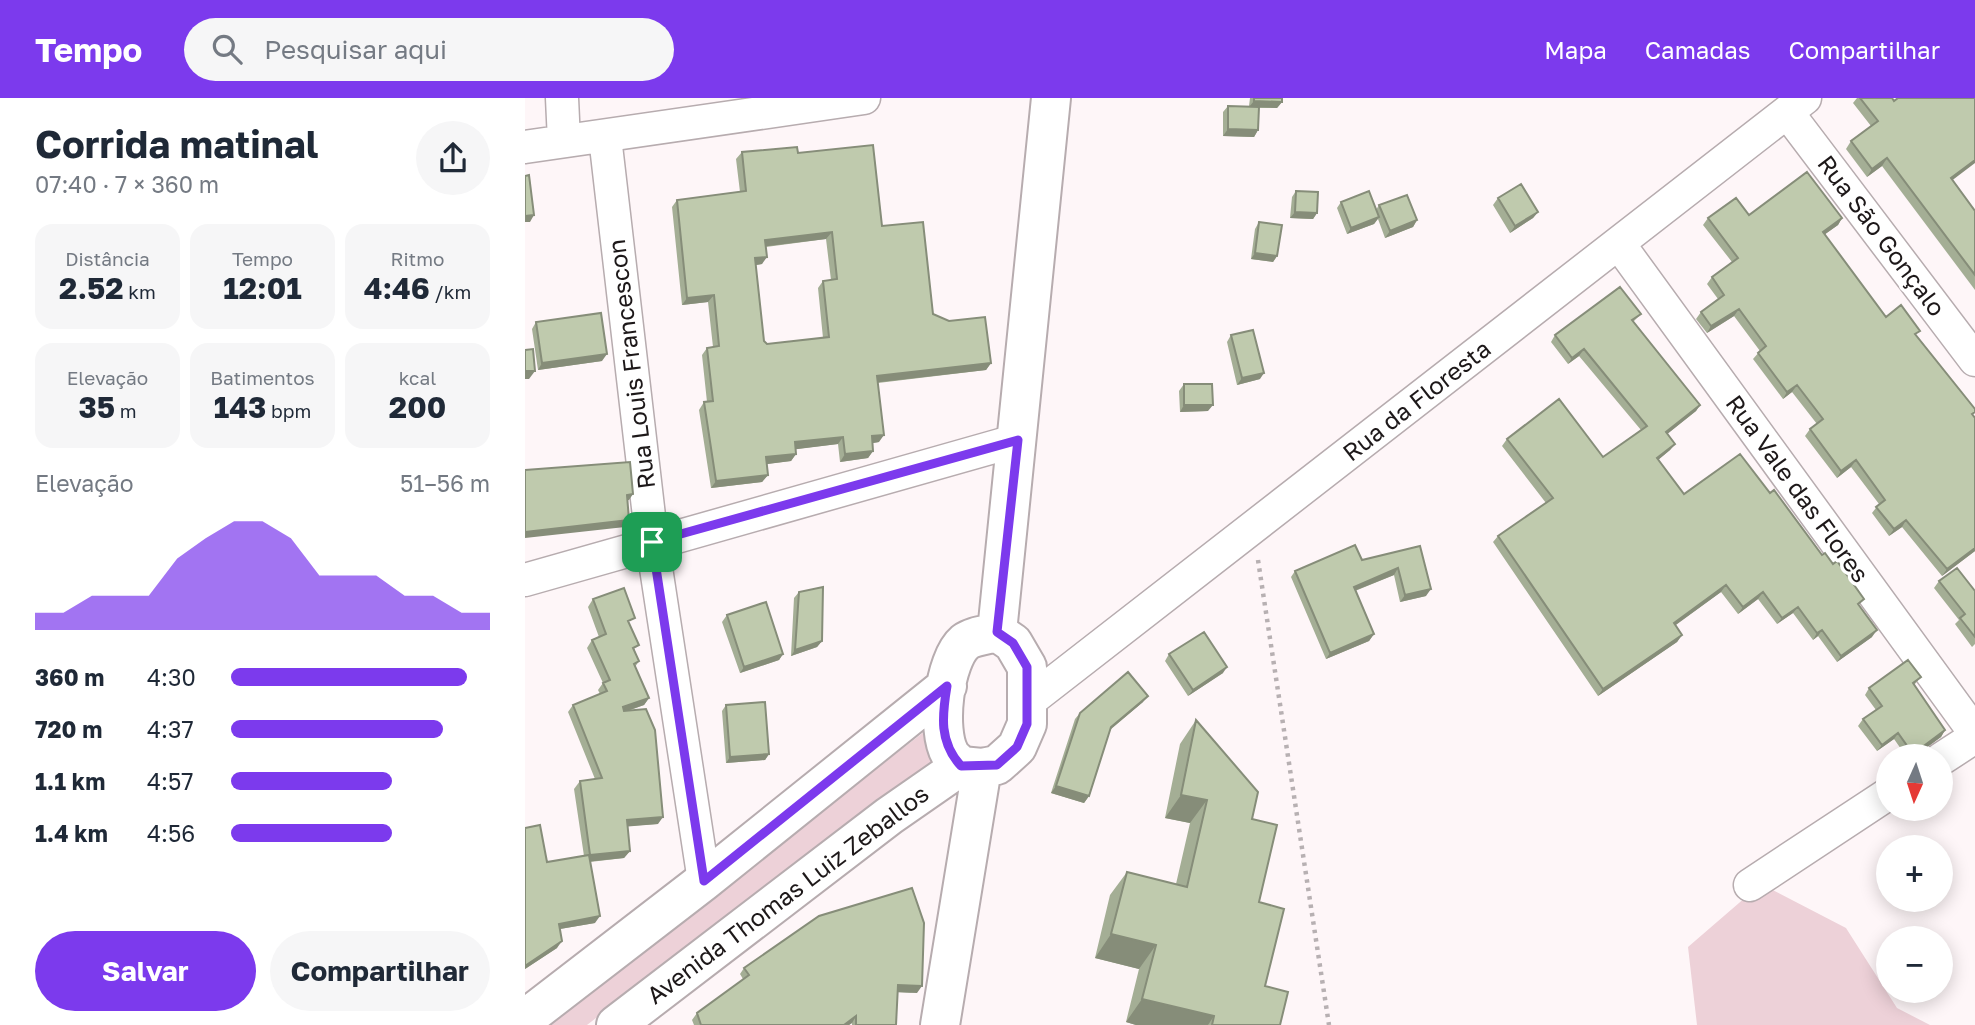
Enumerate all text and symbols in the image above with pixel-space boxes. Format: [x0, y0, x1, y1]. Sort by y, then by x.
search box [184, 18, 674, 81]
text: Tempo [35, 30, 142, 69]
icon: search [208, 30, 246, 68]
text: Pesquisar aqui [264, 34, 447, 65]
text: Mapa [1544, 35, 1607, 64]
text: Camadas [1645, 35, 1750, 64]
text: Compartilhar [1788, 35, 1940, 64]
text: Corrida matinal [35, 121, 318, 166]
button: share [416, 121, 490, 195]
street label: Rua São Gonçalo [1812, 149, 1952, 321]
text: 07:40 · 7 × 360 m [35, 170, 219, 198]
street label: Rua Louis Francescon [601, 238, 660, 491]
text: Distância [65, 247, 150, 270]
text: Tempo [232, 247, 293, 270]
text: Ritmo [391, 247, 444, 270]
text: 2.52 [59, 270, 124, 306]
text: 12:01 [223, 270, 302, 306]
text: 4:46 [364, 270, 430, 306]
text: km [124, 280, 156, 303]
text: /km [430, 280, 471, 303]
street label: Rua da Floresta [1337, 333, 1496, 466]
text: Elevação [67, 366, 148, 389]
text: Batimentos [210, 366, 315, 389]
text: kcal [399, 366, 436, 389]
text: 35 [78, 389, 115, 425]
text: 143 [214, 389, 266, 425]
text: 200 [389, 389, 446, 425]
street label: Rua Vale das Flores [1721, 389, 1876, 587]
text: m [115, 399, 137, 422]
text: bpm [266, 399, 311, 422]
text: Elevação [35, 469, 134, 497]
text: 51–56 m [400, 469, 490, 497]
pin [622, 512, 682, 572]
icon: arrive [633, 523, 671, 561]
text: 360 m [35, 663, 104, 691]
text: 4:30 [147, 663, 196, 691]
text: 720 m [35, 715, 102, 743]
text: 4:37 [147, 715, 194, 743]
north arrow [1876, 744, 1953, 821]
map controls [1876, 744, 1953, 1003]
text: 1.1 km [35, 767, 105, 795]
text: 4:57 [147, 767, 193, 795]
street label: Avenida Thomas Luiz Zeballos [640, 778, 934, 1009]
text: 1.4 km [35, 819, 108, 847]
text: 4:56 [147, 819, 195, 847]
button: + [1876, 835, 1953, 912]
button: − [1876, 926, 1953, 1003]
button: Salvar [35, 931, 256, 1011]
button: Compartilhar [270, 931, 490, 1011]

